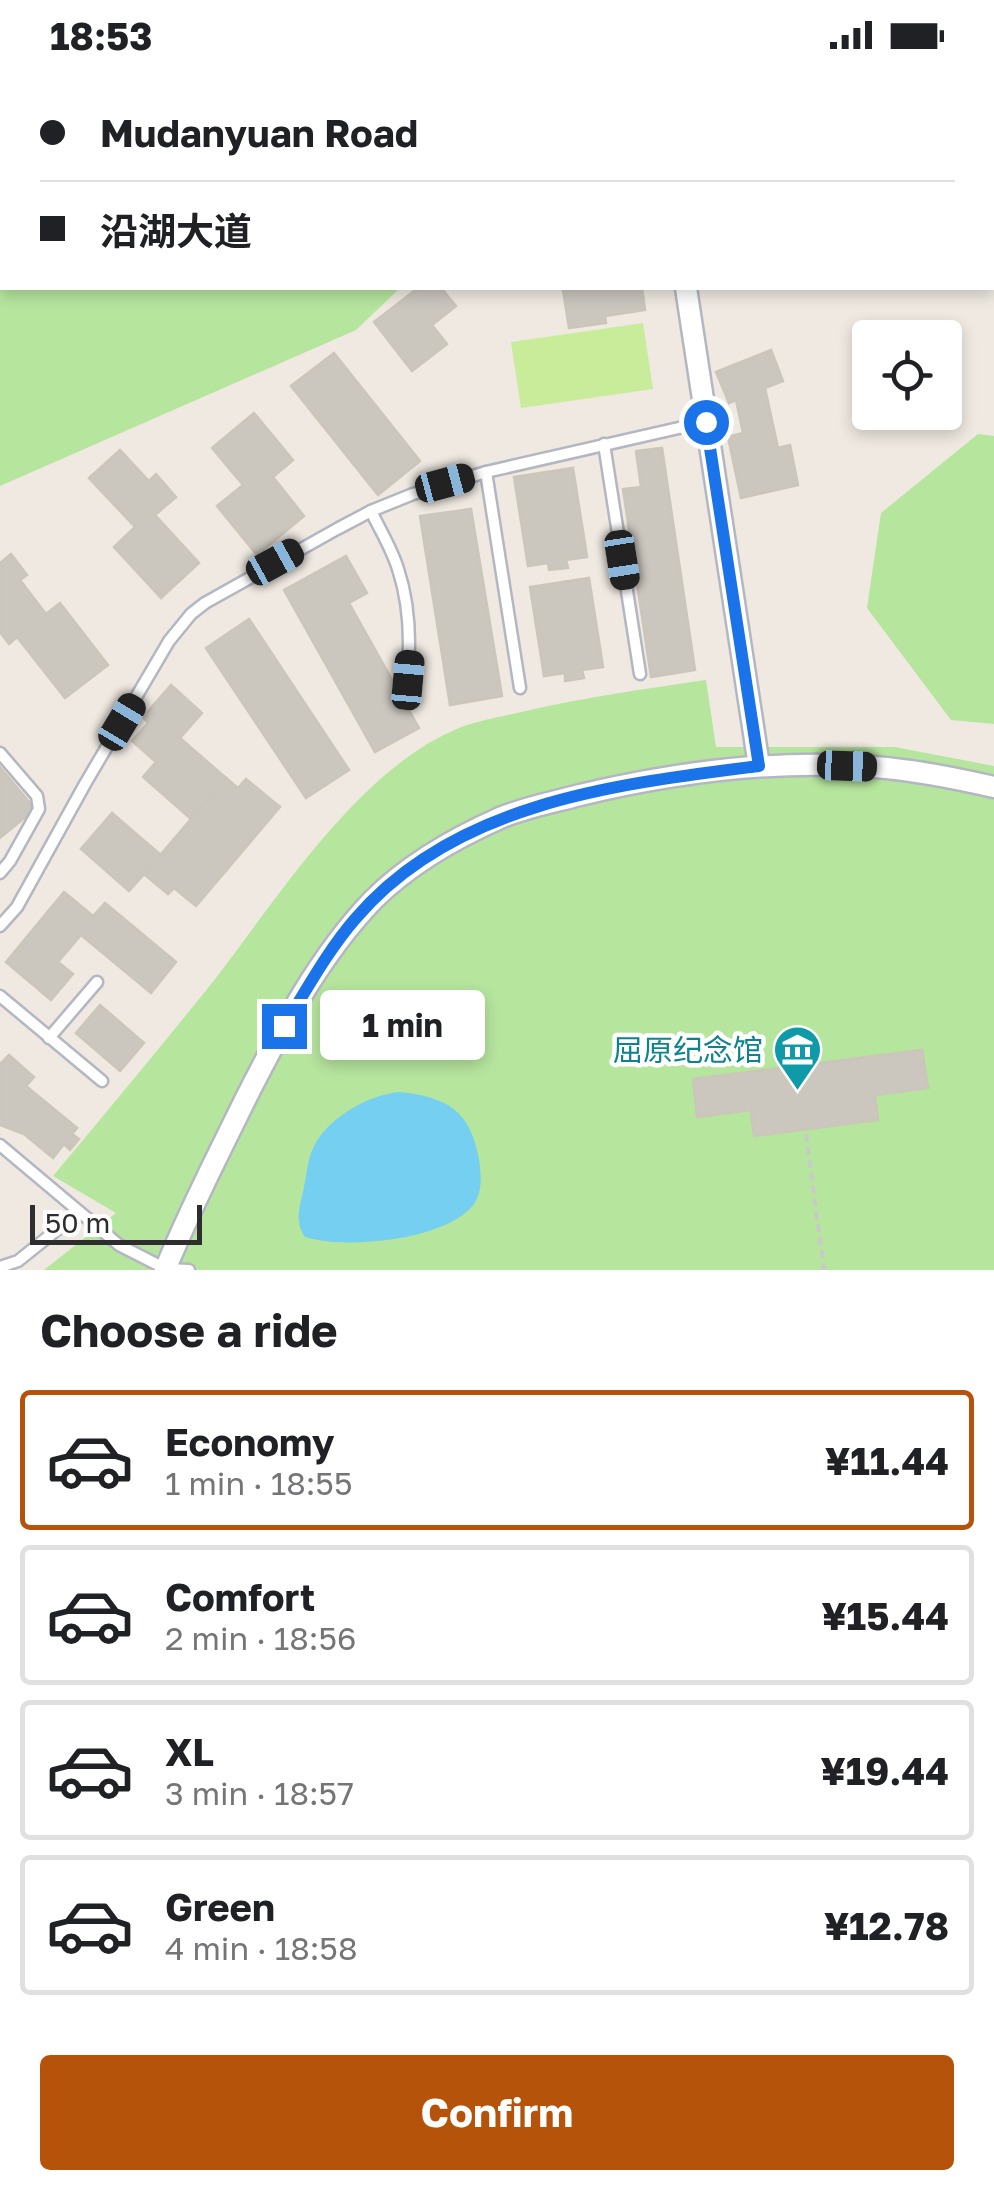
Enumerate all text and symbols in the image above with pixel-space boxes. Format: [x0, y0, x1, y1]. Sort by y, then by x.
text: 18:53 [50, 13, 152, 58]
text: Mudanyuan Road [100, 110, 418, 155]
text: 沿湖大道 [100, 208, 252, 253]
map controls [852, 320, 962, 430]
button: locate [852, 320, 962, 430]
route start [684, 400, 729, 445]
car [412, 461, 478, 505]
car [602, 528, 642, 592]
car [241, 534, 309, 590]
car [390, 649, 426, 711]
car [94, 689, 150, 755]
car [816, 750, 878, 782]
callout: 1 min [319, 991, 484, 1061]
route end [262, 1004, 307, 1049]
text: 1 min [362, 1006, 443, 1044]
museum icon: 屈原纪念馆 [772, 1024, 824, 1092]
place label: 屈原纪念馆 [613, 1032, 763, 1068]
scale bar [30, 1200, 202, 1244]
text: 50 m [45, 1206, 110, 1239]
text: Choose a ride [40, 1303, 338, 1357]
icon: car [45, 1415, 135, 1505]
text: Economy [165, 1419, 334, 1464]
text: ¥11.44 [825, 1438, 949, 1483]
text: 1 min · 18:55 [165, 1464, 352, 1502]
icon: car [45, 1570, 135, 1660]
text: Comfort [165, 1574, 315, 1619]
text: ¥15.44 [822, 1593, 949, 1638]
text: 2 min · 18:56 [165, 1619, 356, 1657]
icon: car [45, 1725, 135, 1815]
text: XL [165, 1729, 214, 1774]
text: ¥19.44 [821, 1748, 949, 1793]
text: 3 min · 18:57 [165, 1774, 354, 1812]
icon: car [45, 1880, 135, 1970]
text: Green [165, 1884, 275, 1929]
text: ¥12.78 [824, 1903, 949, 1948]
text: 4 min · 18:58 [165, 1929, 357, 1967]
button: Confirm [40, 2055, 954, 2170]

